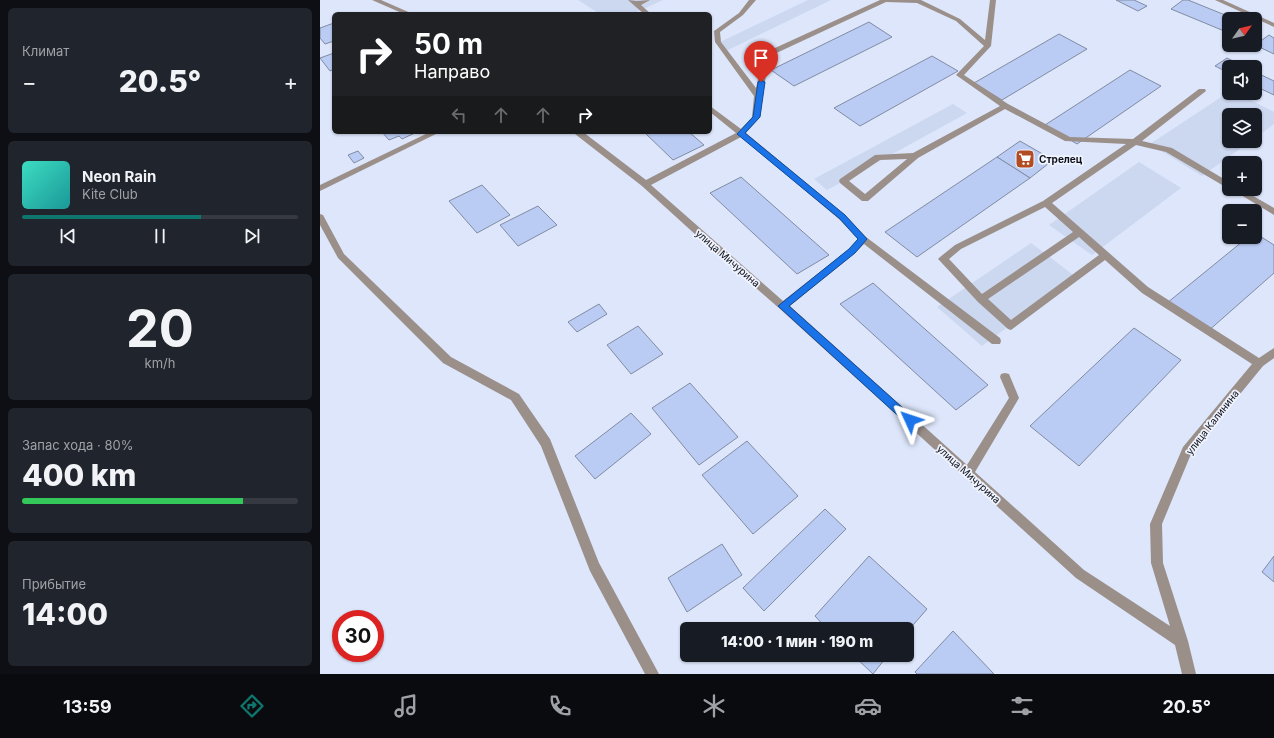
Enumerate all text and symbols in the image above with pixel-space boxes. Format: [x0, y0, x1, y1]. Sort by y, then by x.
north arrow [1222, 12, 1262, 52]
map controls [1222, 12, 1262, 244]
text: 50 m [414, 27, 483, 61]
icon: right [348, 28, 400, 80]
pin [744, 41, 778, 82]
text: Климат [22, 43, 69, 59]
icon: arrive [750, 47, 772, 69]
button: sound [1222, 60, 1262, 100]
text: Направо [414, 61, 490, 82]
text: 20.5° [119, 63, 201, 99]
text: − [22, 69, 37, 95]
text: + [283, 69, 298, 95]
icon: left [448, 104, 470, 126]
icon: ahead [490, 104, 512, 126]
icon: ahead [532, 104, 554, 126]
icon: right [574, 104, 596, 126]
button: layers [1222, 108, 1262, 148]
supermarket icon: Стрелец [1014, 148, 1036, 170]
place label: Стрелец [1039, 153, 1083, 165]
button: + [1222, 156, 1262, 196]
text: Neon Rain [82, 167, 156, 186]
text: Kite Club [82, 186, 138, 202]
button: − [1222, 204, 1262, 244]
icon: previous [57, 225, 79, 247]
icon: pause [149, 225, 171, 247]
icon: next [241, 225, 263, 247]
street label: улица Мичурина [693, 227, 763, 289]
text: 20 [126, 297, 194, 360]
text: km/h [145, 355, 175, 371]
street label: улица Калинина [1183, 387, 1241, 457]
position arrow [889, 399, 931, 441]
text: Запас хода · 80% [22, 437, 133, 453]
street label: улица Мичурина [935, 442, 1003, 506]
text: 400 km [22, 457, 136, 493]
text: Прибытие [22, 576, 86, 592]
text: 14:00 [22, 596, 108, 632]
speed limit sign: 30 [332, 610, 384, 662]
text: 14:00 · 1 мин · 190 m [721, 632, 873, 651]
icon: directions [238, 692, 266, 720]
icon: music [392, 692, 420, 720]
icon: phone [546, 692, 574, 720]
icon: climate [700, 692, 728, 720]
icon: car [854, 692, 882, 720]
icon: filters [1008, 692, 1036, 720]
text: 13:59 [63, 696, 112, 717]
text: 20.5° [1162, 696, 1211, 717]

